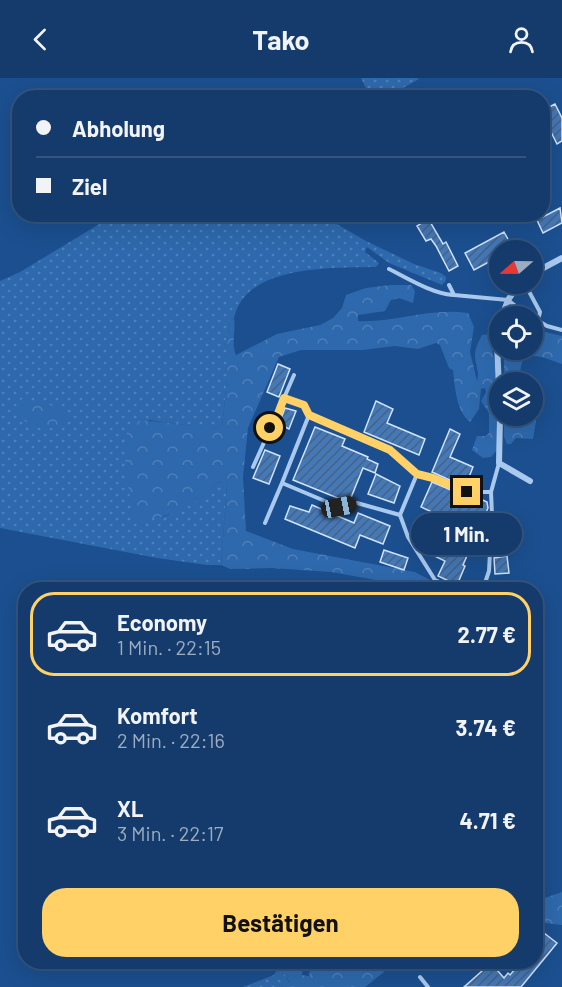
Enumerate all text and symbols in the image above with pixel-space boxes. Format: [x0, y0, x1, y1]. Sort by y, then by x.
icon: back [24, 23, 57, 56]
text: Tako [252, 23, 310, 55]
icon: person [505, 23, 538, 56]
text: Abholung [72, 115, 165, 141]
text: Ziel [72, 173, 107, 199]
north arrow [489, 240, 543, 294]
map controls [489, 240, 543, 426]
button: locate [489, 306, 543, 360]
button: layers [489, 372, 543, 426]
route start [256, 414, 283, 441]
route end [453, 478, 480, 505]
car [320, 495, 358, 519]
callout: 1 Min. [412, 513, 522, 555]
text: 1 Min. [443, 522, 490, 546]
icon: car [45, 607, 99, 661]
text: Economy [117, 609, 207, 635]
text: 2.77 € [458, 621, 516, 647]
text: 1 Min. · 22:15 [117, 635, 221, 659]
icon: car [45, 700, 99, 754]
text: Komfort [117, 702, 198, 728]
text: 3.74 € [456, 714, 516, 740]
text: 2 Min. · 22:16 [117, 728, 225, 752]
icon: car [45, 793, 99, 847]
text: XL [117, 795, 143, 821]
text: 4.71 € [460, 807, 516, 833]
text: 3 Min. · 22:17 [117, 821, 224, 845]
button: Bestätigen [42, 888, 519, 957]

